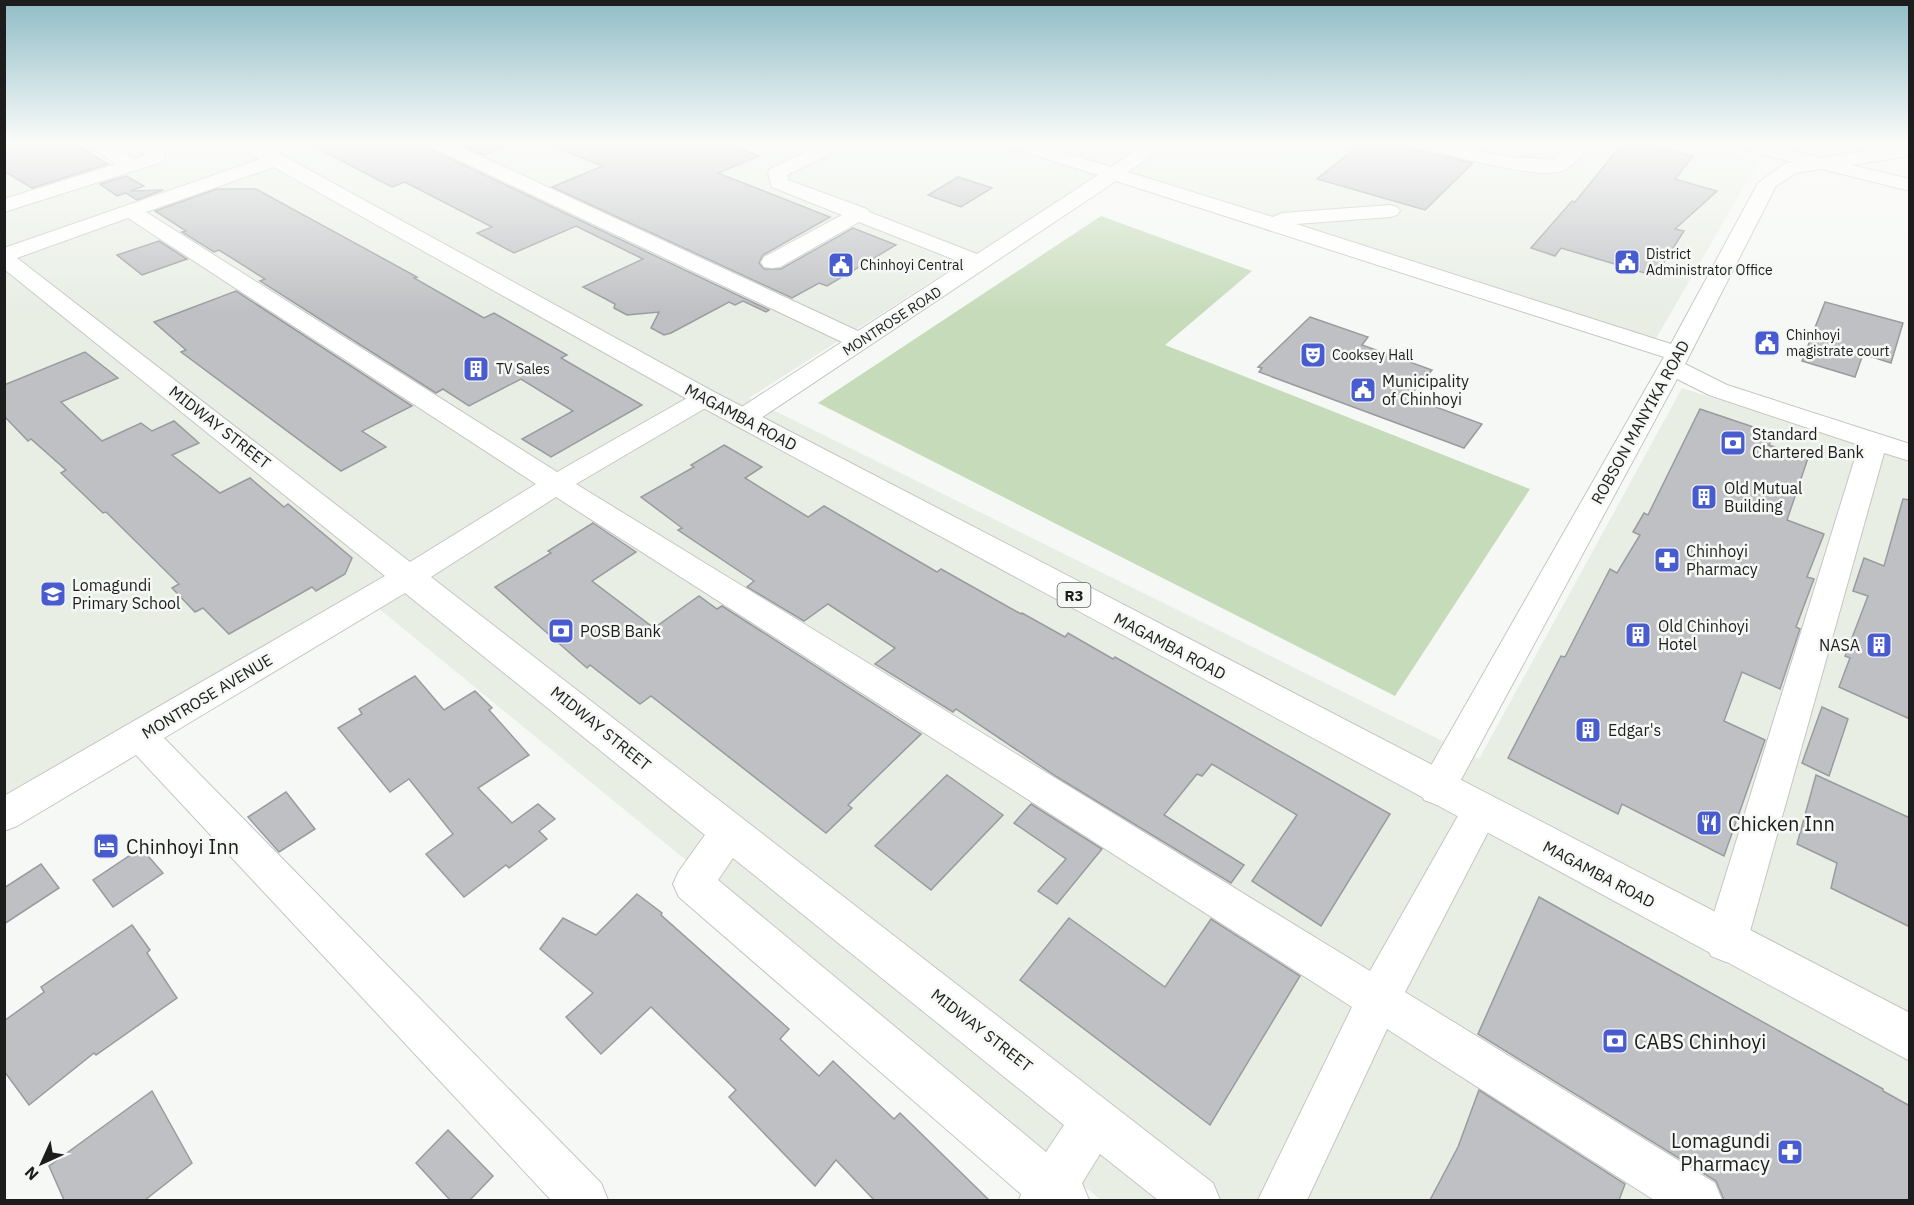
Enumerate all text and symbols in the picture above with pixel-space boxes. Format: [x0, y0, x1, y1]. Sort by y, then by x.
place label: District Administrator Office [1646, 245, 1773, 279]
public building icon: District Administrator Office [1612, 247, 1642, 277]
public building icon: Chinhoyi Central [826, 250, 856, 280]
place label: Chinhoyi Central [860, 256, 963, 274]
street label: MONTROSE ROAD [839, 282, 945, 360]
place label: Chinhoyi magistrate court [1786, 326, 1890, 360]
public building icon: Chinhoyi magistrate court [1752, 328, 1782, 358]
street label: ROBSON MANYIKA ROAD [1587, 337, 1693, 507]
theatre icon: Cooksey Hall [1298, 340, 1328, 370]
place label: Cooksey Hall [1332, 346, 1413, 364]
building icon: TV Sales [461, 354, 491, 384]
place label: TV Sales [496, 360, 550, 378]
place label: Municipality of Chinhoyi [1382, 371, 1469, 409]
public building icon: Municipality of Chinhoyi [1348, 375, 1378, 405]
street label: MAGAMBA ROAD [682, 379, 800, 455]
street label: MIDWAY STREET [165, 381, 275, 473]
place label: Standard Chartered Bank [1752, 424, 1865, 462]
bank icon: Standard Chartered Bank [1718, 428, 1748, 458]
place label: Old Mutual Building [1724, 478, 1802, 516]
building icon: Old Mutual Building [1689, 482, 1719, 512]
place label: Chinhoyi Pharmacy [1686, 541, 1758, 579]
pharmacy icon: Chinhoyi Pharmacy [1652, 545, 1682, 575]
place label: Lomagundi Primary School [72, 575, 180, 613]
school or university icon: Lomagundi Primary School [38, 579, 68, 609]
road number: R3 [1058, 583, 1090, 607]
street label: MAGAMBA ROAD [1111, 608, 1229, 684]
bank icon: POSB Bank [546, 616, 576, 646]
place label: Old Chinhoyi Hotel [1658, 616, 1749, 654]
building icon: Old Chinhoyi Hotel [1623, 620, 1653, 650]
place label: POSB Bank [580, 621, 662, 641]
building icon: NASA [1864, 630, 1894, 660]
place label: NASA [1819, 635, 1860, 655]
street label: MONTROSE AVENUE [138, 649, 276, 743]
street label: MIDWAY STREET [547, 681, 655, 775]
building icon: Edgar's [1573, 715, 1603, 745]
place label: Edgar's [1608, 720, 1661, 740]
restaurant icon: Chicken Inn [1694, 808, 1724, 838]
place label: Chicken Inn [1728, 810, 1835, 837]
hotel icon: Chinhoyi Inn [91, 831, 121, 861]
place label: Chinhoyi Inn [126, 833, 239, 860]
street label: MAGAMBA ROAD [1540, 836, 1658, 912]
street label: MIDWAY STREET [927, 984, 1037, 1076]
bank icon: CABS Chinhoyi [1600, 1026, 1630, 1056]
place label: CABS Chinhoyi [1634, 1028, 1766, 1055]
place label: Lomagundi Pharmacy [1671, 1127, 1770, 1177]
north arrow [12, 1133, 72, 1193]
pharmacy icon: Lomagundi Pharmacy [1775, 1137, 1805, 1167]
text: N [20, 1162, 43, 1185]

